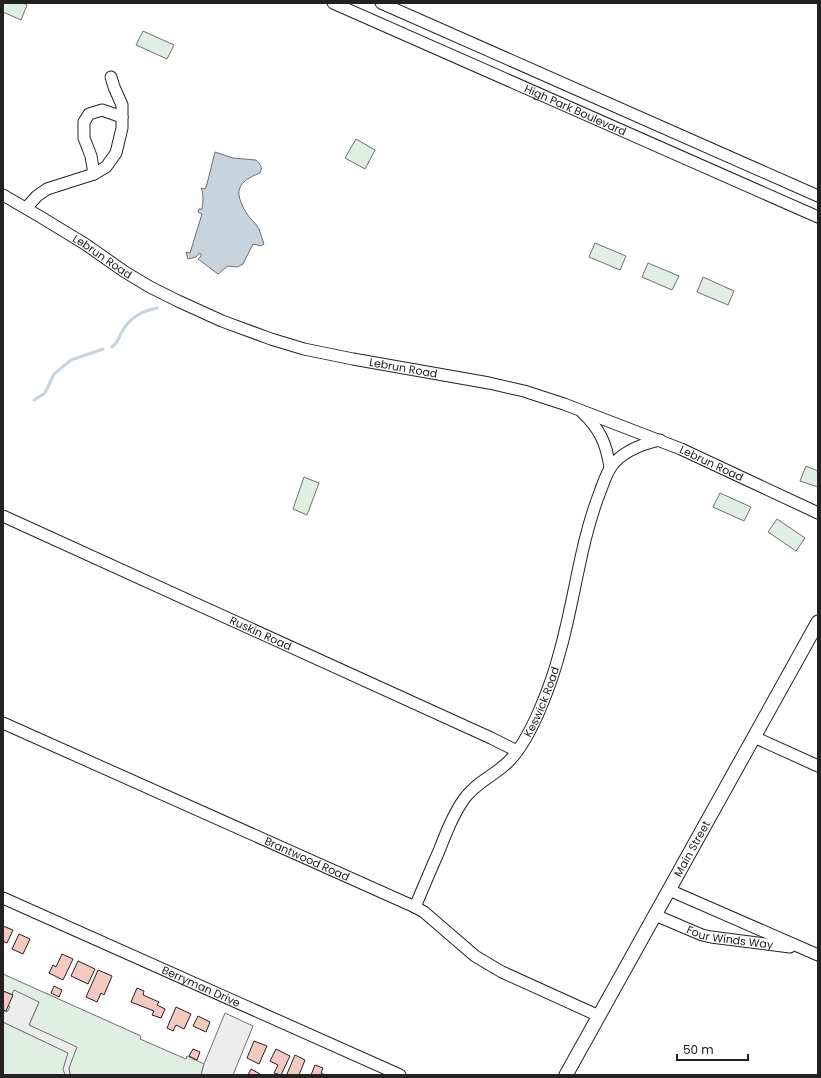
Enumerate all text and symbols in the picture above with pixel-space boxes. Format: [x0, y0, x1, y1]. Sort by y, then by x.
street label: High Park Boulevard [522, 80, 629, 139]
street label: Lebrun Road [70, 230, 135, 282]
street label: Lebrun Road [368, 354, 439, 382]
street label: Lebrun Road [677, 441, 746, 485]
street label: Ruskin Road [227, 612, 294, 654]
street label: Keswick Road [520, 664, 563, 740]
street label: Main Street [670, 818, 714, 880]
street label: Brantwood Road [262, 833, 352, 885]
street label: Four Winds Way [684, 921, 775, 953]
street label: Berryman Drive [159, 962, 243, 1011]
scale bar [677, 1036, 748, 1062]
text: 50 m [683, 1041, 714, 1058]

